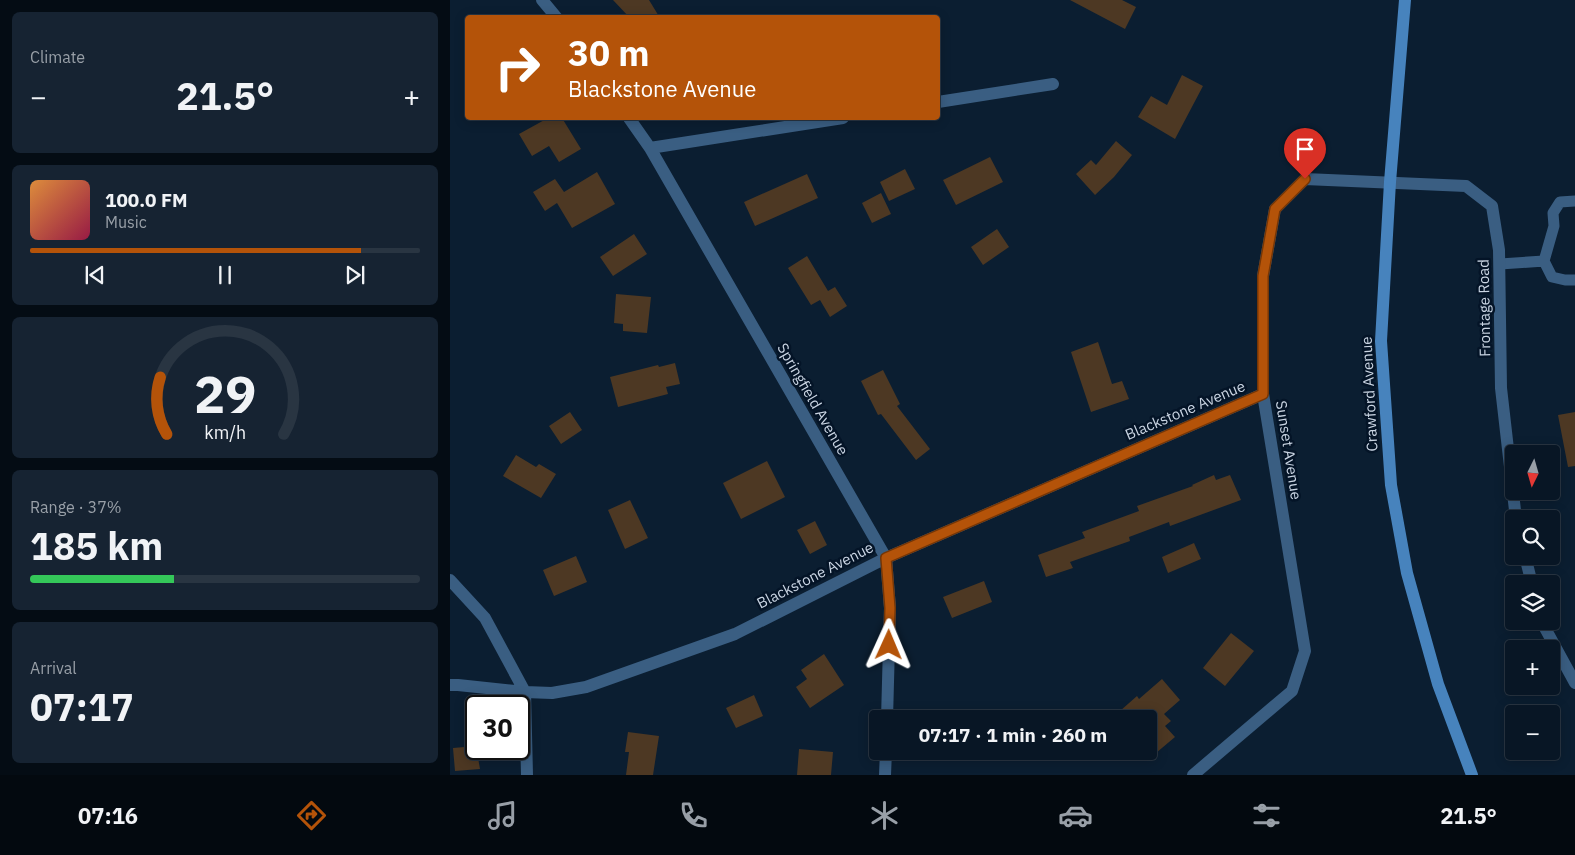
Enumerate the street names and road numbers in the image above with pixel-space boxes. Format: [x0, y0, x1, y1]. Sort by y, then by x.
street label: Frontage Road [1474, 259, 1494, 357]
street label: Crawford Avenue [1356, 336, 1382, 452]
street label: Springfield Avenue [773, 340, 853, 458]
street label: Blackstone Avenue [1122, 376, 1248, 444]
street label: Sunset Avenue [1272, 399, 1306, 501]
street label: Blackstone Avenue [753, 537, 877, 613]

